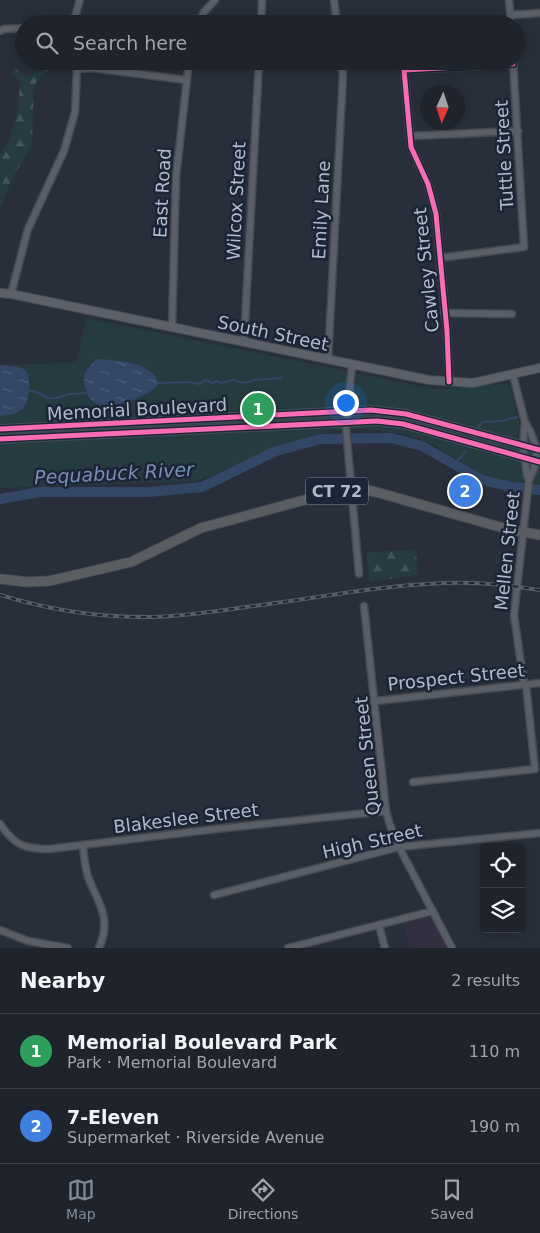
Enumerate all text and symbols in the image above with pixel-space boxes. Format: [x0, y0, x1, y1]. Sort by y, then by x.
search box [15, 15, 525, 70]
icon: search [33, 29, 61, 57]
text: Search here [73, 32, 187, 54]
north arrow [420, 85, 465, 130]
street label: Tuttle Street [491, 99, 517, 212]
street label: Wilcox Street [222, 141, 250, 261]
street label: East Road [149, 148, 175, 238]
street label: Emily Lane [308, 160, 334, 260]
street label: Cawley Street [409, 207, 443, 333]
street label: South Street [216, 311, 330, 355]
pin: 1 [242, 390, 274, 428]
your location [333, 390, 359, 416]
street label: Memorial Boulevard [46, 394, 228, 424]
water label: Pequabuck River [34, 458, 196, 488]
pin: 2 [449, 472, 481, 510]
road number: CT 72 [306, 478, 368, 504]
street label: Mellen Street [490, 490, 524, 612]
street label: Prospect Street [386, 659, 526, 695]
street label: Queen Street [350, 695, 384, 817]
street label: Blakeslee Street [112, 799, 260, 837]
street label: High Street [320, 819, 424, 863]
map controls [480, 843, 525, 933]
button: locate [480, 843, 525, 888]
button: layers [480, 888, 525, 933]
text: Nearby [20, 969, 105, 993]
text: 2 results [451, 971, 520, 990]
text: Memorial Boulevard Park [67, 1031, 337, 1053]
text: 1 [30, 1042, 42, 1061]
text: 110 m [469, 1042, 520, 1061]
text: Park · Memorial Boulevard [67, 1053, 277, 1072]
text: 7-Eleven [67, 1106, 159, 1128]
text: 2 [30, 1117, 42, 1136]
text: 190 m [469, 1117, 520, 1136]
text: Supermarket · Riverside Avenue [67, 1128, 324, 1147]
tab: Map [66, 1176, 96, 1222]
tab: Directions [228, 1176, 298, 1222]
tab: Saved [431, 1176, 474, 1222]

